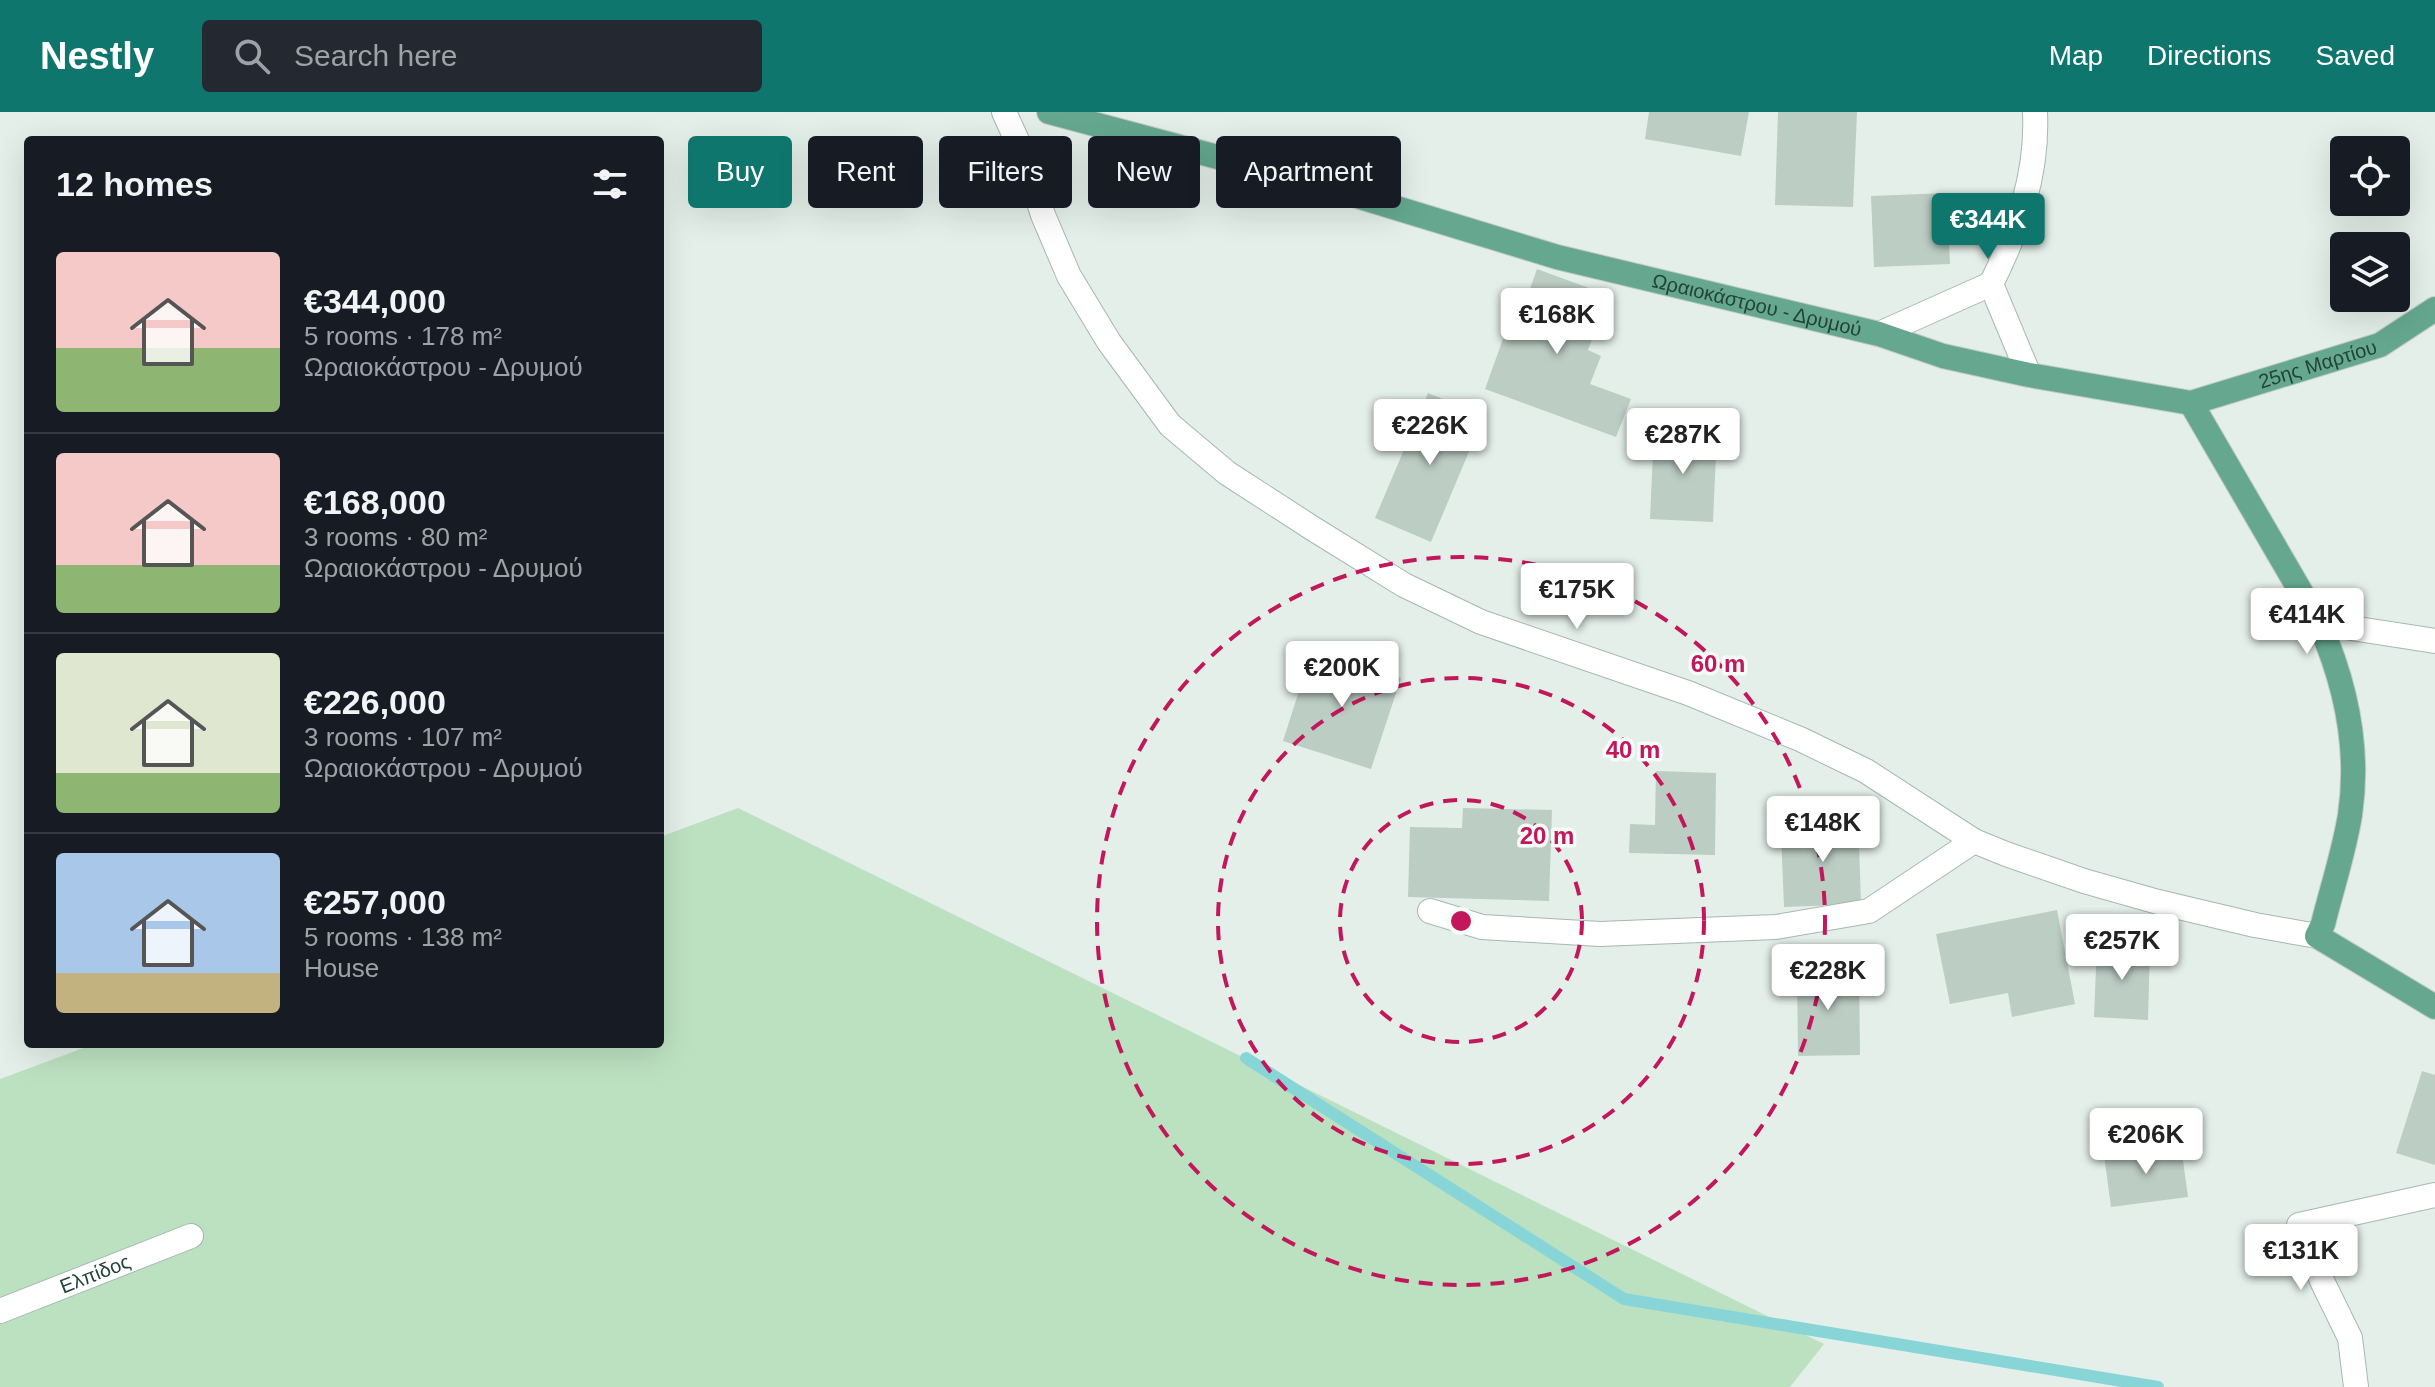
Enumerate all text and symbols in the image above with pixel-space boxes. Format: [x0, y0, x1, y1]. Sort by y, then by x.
search box [202, 20, 762, 92]
icon: search [230, 34, 274, 78]
text: Nestly [40, 35, 154, 77]
text: Search here [294, 39, 458, 72]
text: Map [2049, 40, 2103, 71]
text: Directions [2147, 40, 2272, 71]
text: Saved [2316, 40, 2395, 71]
chip: Buy [688, 136, 792, 208]
chip: Rent [808, 136, 923, 208]
chip: Filters [939, 136, 1072, 208]
chip: New [1088, 136, 1200, 208]
chip: Apartment [1216, 136, 1401, 208]
map controls [2330, 136, 2410, 312]
button: locate [2330, 136, 2410, 216]
icon: filters [588, 162, 632, 206]
text: 12 homes [56, 165, 213, 203]
pin: €344K [1932, 193, 2044, 261]
text: €344K [1950, 204, 2026, 234]
button: layers [2330, 232, 2410, 312]
street label: Ωραιοκάστρου - Δρυμού [1650, 269, 1864, 340]
text: €344,000 [304, 282, 446, 320]
icon: home [120, 284, 216, 380]
pin: €168K [1501, 288, 1613, 356]
text: €168K [1519, 299, 1595, 329]
text: 5 rooms · 178 m² [304, 321, 502, 351]
street label: 25ης Μαρτίου [2256, 336, 2379, 393]
text: Ωραιοκάστρου - Δρυμού [304, 352, 583, 382]
pin: €226K [1374, 399, 1486, 467]
pin: €287K [1627, 408, 1739, 476]
text: €226K [1392, 410, 1468, 440]
text: €287K [1645, 419, 1721, 449]
text: €168,000 [304, 483, 446, 521]
icon: home [120, 485, 216, 581]
text: 3 rooms · 80 m² [304, 522, 488, 552]
text: Ωραιοκάστρου - Δρυμού [304, 553, 583, 583]
pin: €175K [1521, 563, 1633, 631]
text: €175K [1539, 574, 1615, 604]
pin: €414K [2251, 588, 2363, 656]
text: €414K [2269, 599, 2345, 629]
pin: €200K [1286, 641, 1398, 709]
text: 60 m [1691, 650, 1745, 677]
text: €200K [1304, 652, 1380, 682]
text: €226,000 [304, 683, 446, 721]
icon: home [120, 685, 216, 781]
text: 3 rooms · 107 m² [304, 722, 502, 752]
text: 40 m [1606, 736, 1660, 763]
text: Ωραιοκάστρου - Δρυμού [304, 753, 583, 783]
pin: €148K [1767, 796, 1879, 864]
text: €148K [1785, 807, 1861, 837]
text: 20 m [1520, 822, 1574, 849]
text: €257,000 [304, 883, 446, 921]
icon: home [120, 885, 216, 981]
centre of rings [1447, 907, 1475, 935]
pin: €257K [2066, 914, 2178, 982]
text: 5 rooms · 138 m² [304, 922, 502, 952]
text: €257K [2084, 925, 2160, 955]
pin: €228K [1772, 944, 1884, 1012]
text: House [304, 953, 379, 983]
text: €228K [1790, 955, 1866, 985]
pin: €206K [2090, 1108, 2202, 1176]
text: €206K [2108, 1119, 2184, 1149]
pin: €131K [2245, 1224, 2357, 1292]
text: €131K [2263, 1235, 2339, 1265]
street label: Ελπίδος [57, 1250, 134, 1297]

